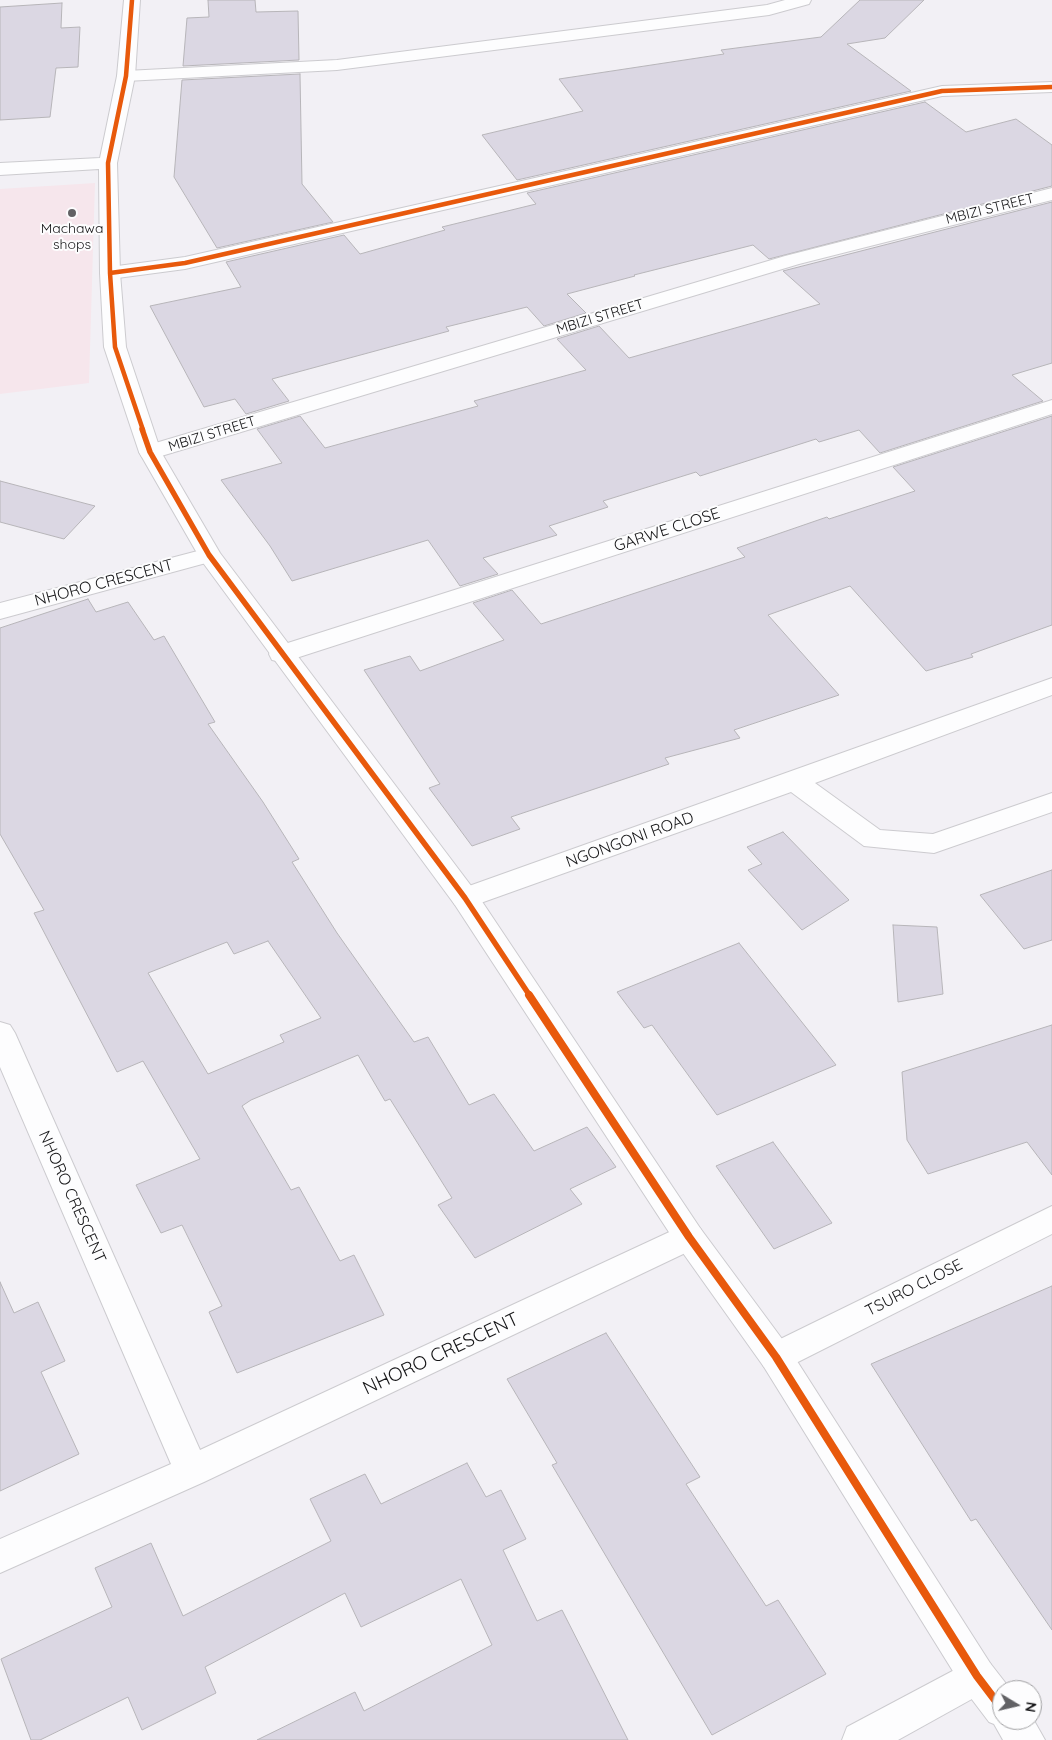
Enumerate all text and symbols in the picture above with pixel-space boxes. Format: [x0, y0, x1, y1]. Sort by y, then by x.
street label: MBIZI STREET [944, 190, 1036, 228]
marker: Machawa shops [66, 207, 78, 219]
place label: Machawa shops [41, 221, 103, 253]
street label: MBIZI STREET [554, 296, 646, 338]
street label: MBIZI STREET [166, 413, 258, 455]
street label: GARWE CLOSE [612, 504, 722, 556]
street label: NHORO CRESCENT [33, 555, 175, 611]
street label: NGONGONI ROAD [563, 808, 697, 872]
street label: NHORO CRESCENT [34, 1128, 110, 1266]
street label: TSURO CLOSE [862, 1255, 966, 1321]
street label: NHORO CRESCENT [359, 1308, 523, 1400]
north arrow [992, 1680, 1042, 1730]
text: N [1021, 1701, 1041, 1714]

